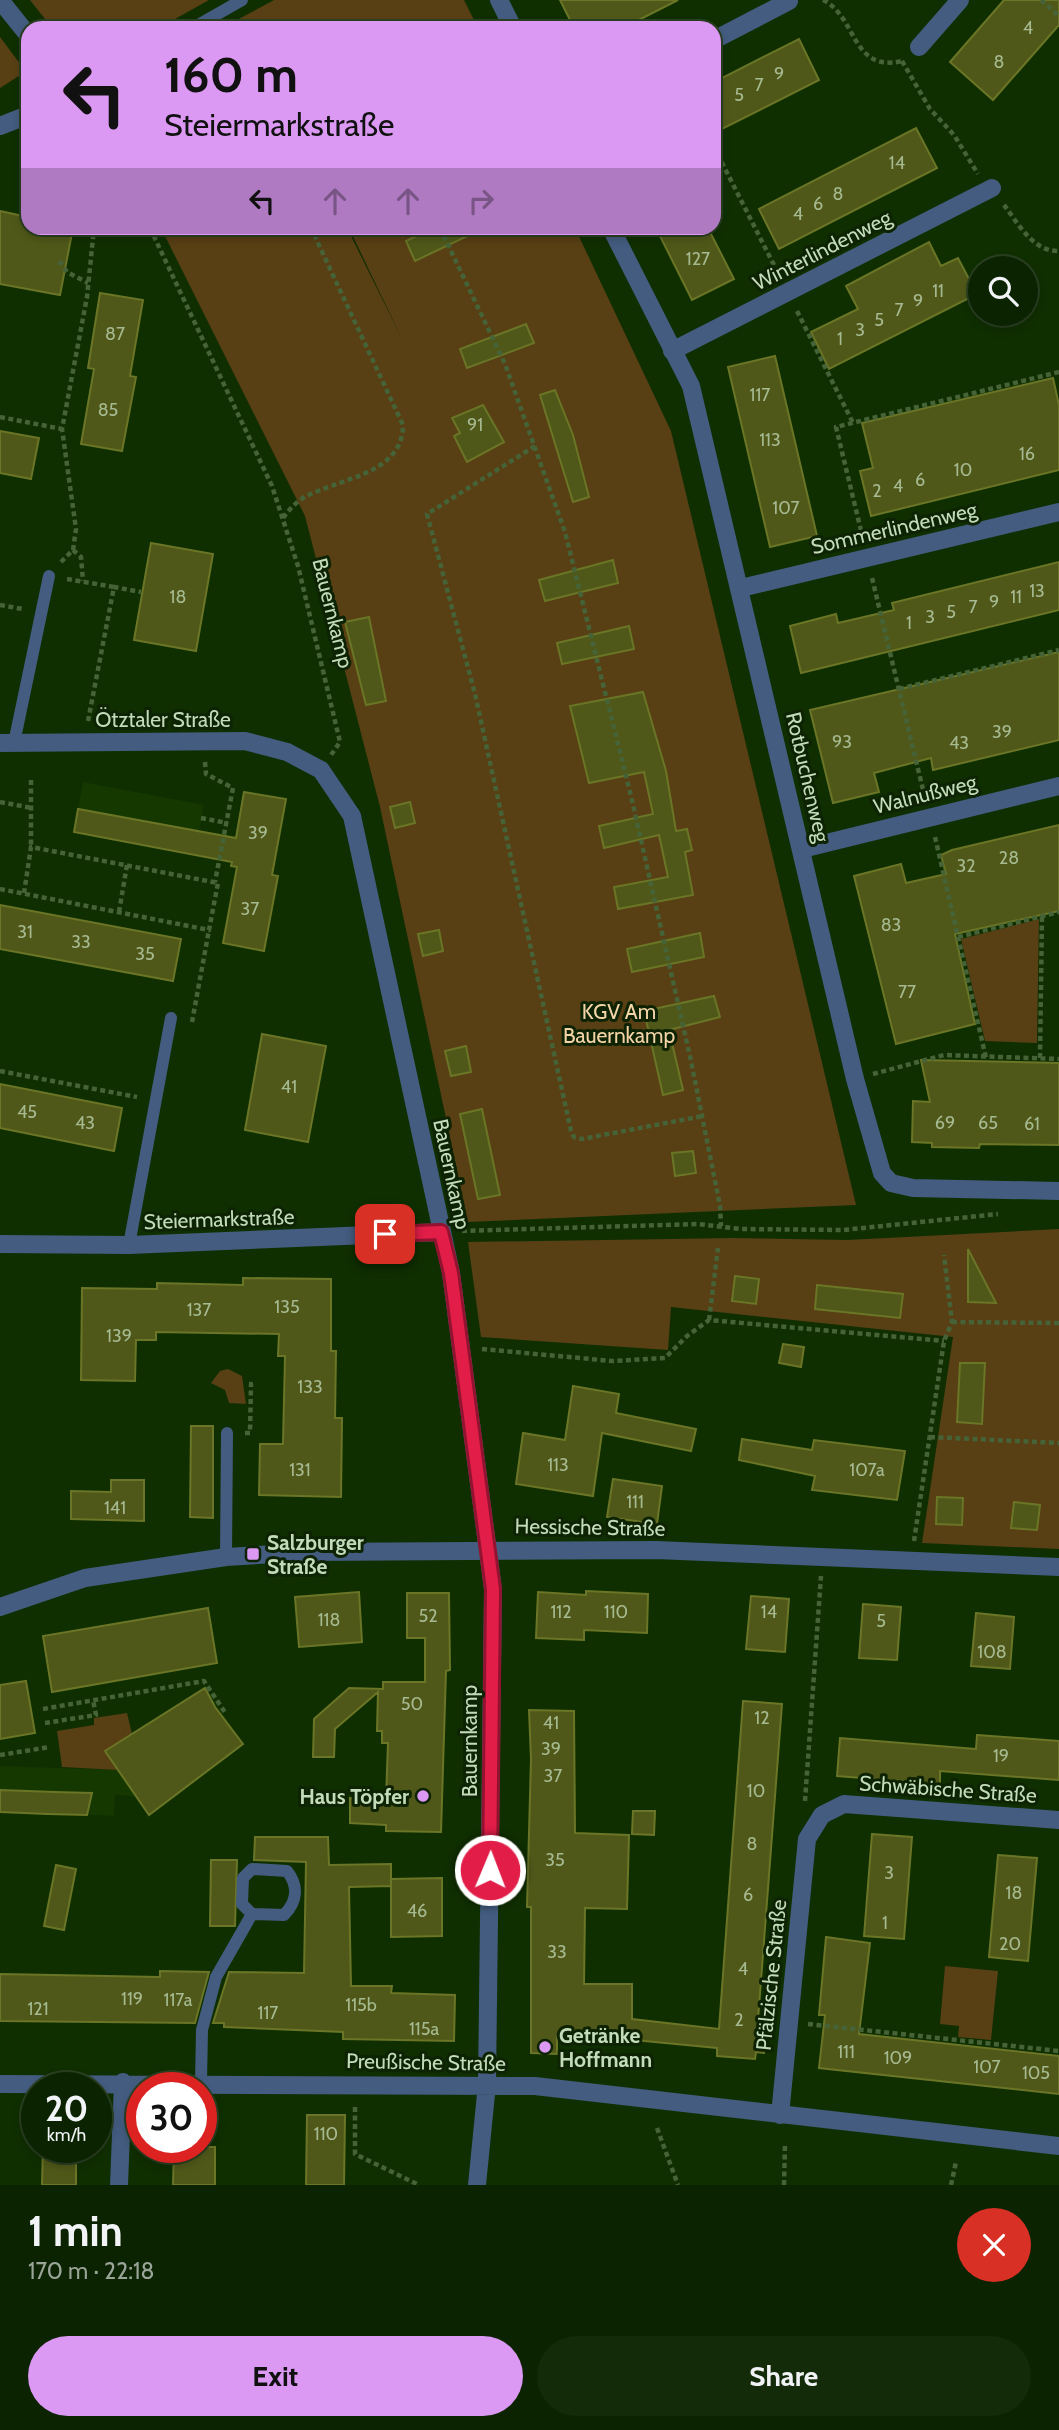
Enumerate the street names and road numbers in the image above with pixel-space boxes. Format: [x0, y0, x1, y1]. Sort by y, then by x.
street label: Winterlindenweg [749, 204, 896, 296]
street label: Sommerlindenweg [809, 497, 980, 559]
street label: Bauernkamp [307, 556, 359, 670]
street label: Ötztaler Straße [95, 707, 231, 732]
street label: Rotbuchenweg [781, 709, 835, 845]
street label: Walnußweg [871, 769, 980, 819]
street label: Bauernkamp [428, 1117, 476, 1231]
street label: Steiermarkstraße [143, 1204, 295, 1234]
street label: Hessische Straße [515, 1513, 666, 1541]
street label: Bauernkamp [457, 1685, 482, 1797]
street label: Schwäbische Straße [858, 1770, 1038, 1808]
street label: Pfälzische Straße [751, 1898, 791, 2052]
street label: Preußische Straße [346, 2048, 506, 2076]

